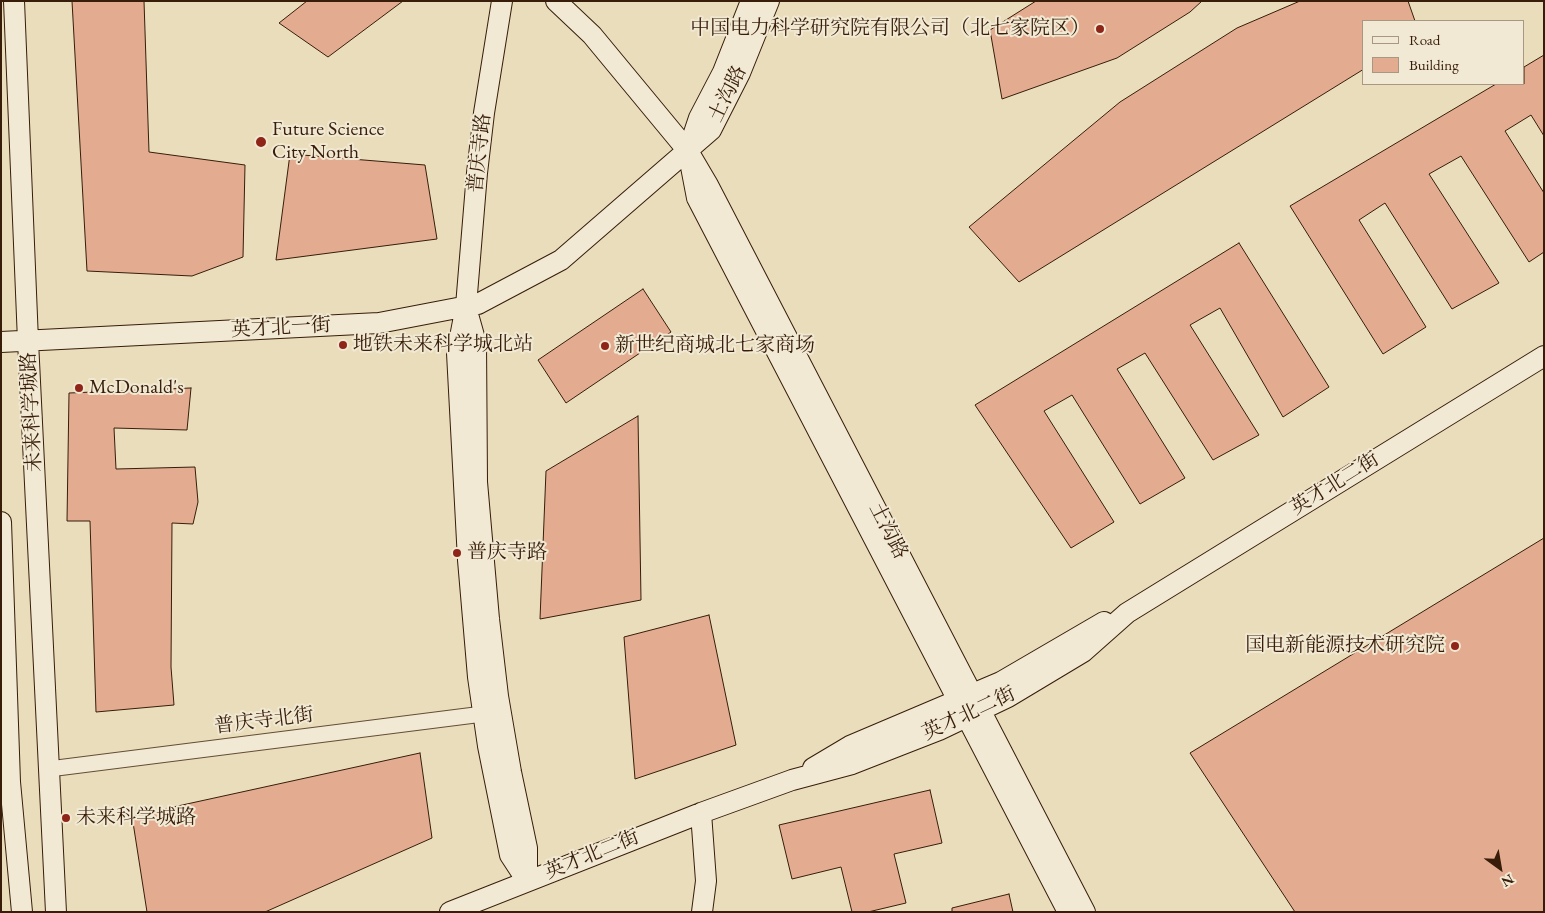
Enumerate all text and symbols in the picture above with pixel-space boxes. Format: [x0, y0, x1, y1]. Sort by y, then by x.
place label: 中国电力科学研究院有限公司（北七家院区） [690, 17, 1090, 41]
legend [1362, 20, 1525, 85]
marker: 中国电力科学研究院有限公司（北七家院区） [1094, 23, 1106, 35]
text: Road [1409, 30, 1440, 49]
text: Building [1409, 55, 1459, 74]
street label: 土沟路 [704, 62, 752, 126]
street label: 普庆寺路 [464, 112, 496, 194]
place label: Future Science City North [272, 118, 384, 165]
marker: Future Science City North [254, 135, 268, 149]
street label: 英才北一街 [230, 313, 332, 343]
place label: 地铁未来科学城北站 [353, 333, 533, 357]
place label: 新世纪商城北七家商场 [615, 334, 815, 358]
marker: 地铁未来科学城北站 [337, 339, 349, 351]
marker: 新世纪商城北七家商场 [599, 340, 611, 352]
street label: 未来科学城路 [17, 351, 47, 473]
place label: McDonald's [89, 376, 184, 400]
marker: McDonald's [73, 382, 85, 394]
street label: 英才北二街 [1286, 447, 1384, 521]
street label: 土沟路 [864, 499, 912, 563]
place label: 普庆寺路 [467, 541, 547, 565]
marker: 普庆寺路 [451, 547, 463, 559]
place label: 国电新能源技术研究院 [1245, 634, 1445, 658]
marker: 国电新能源技术研究院 [1449, 640, 1461, 652]
street label: 英才北二街 [919, 682, 1019, 746]
street label: 普庆寺北街 [213, 703, 315, 739]
place label: 未来科学城路 [76, 806, 196, 830]
marker: 未来科学城路 [60, 812, 72, 824]
street label: 英才北二街 [541, 825, 643, 885]
north arrow [1475, 843, 1525, 893]
text: N [1498, 870, 1518, 891]

